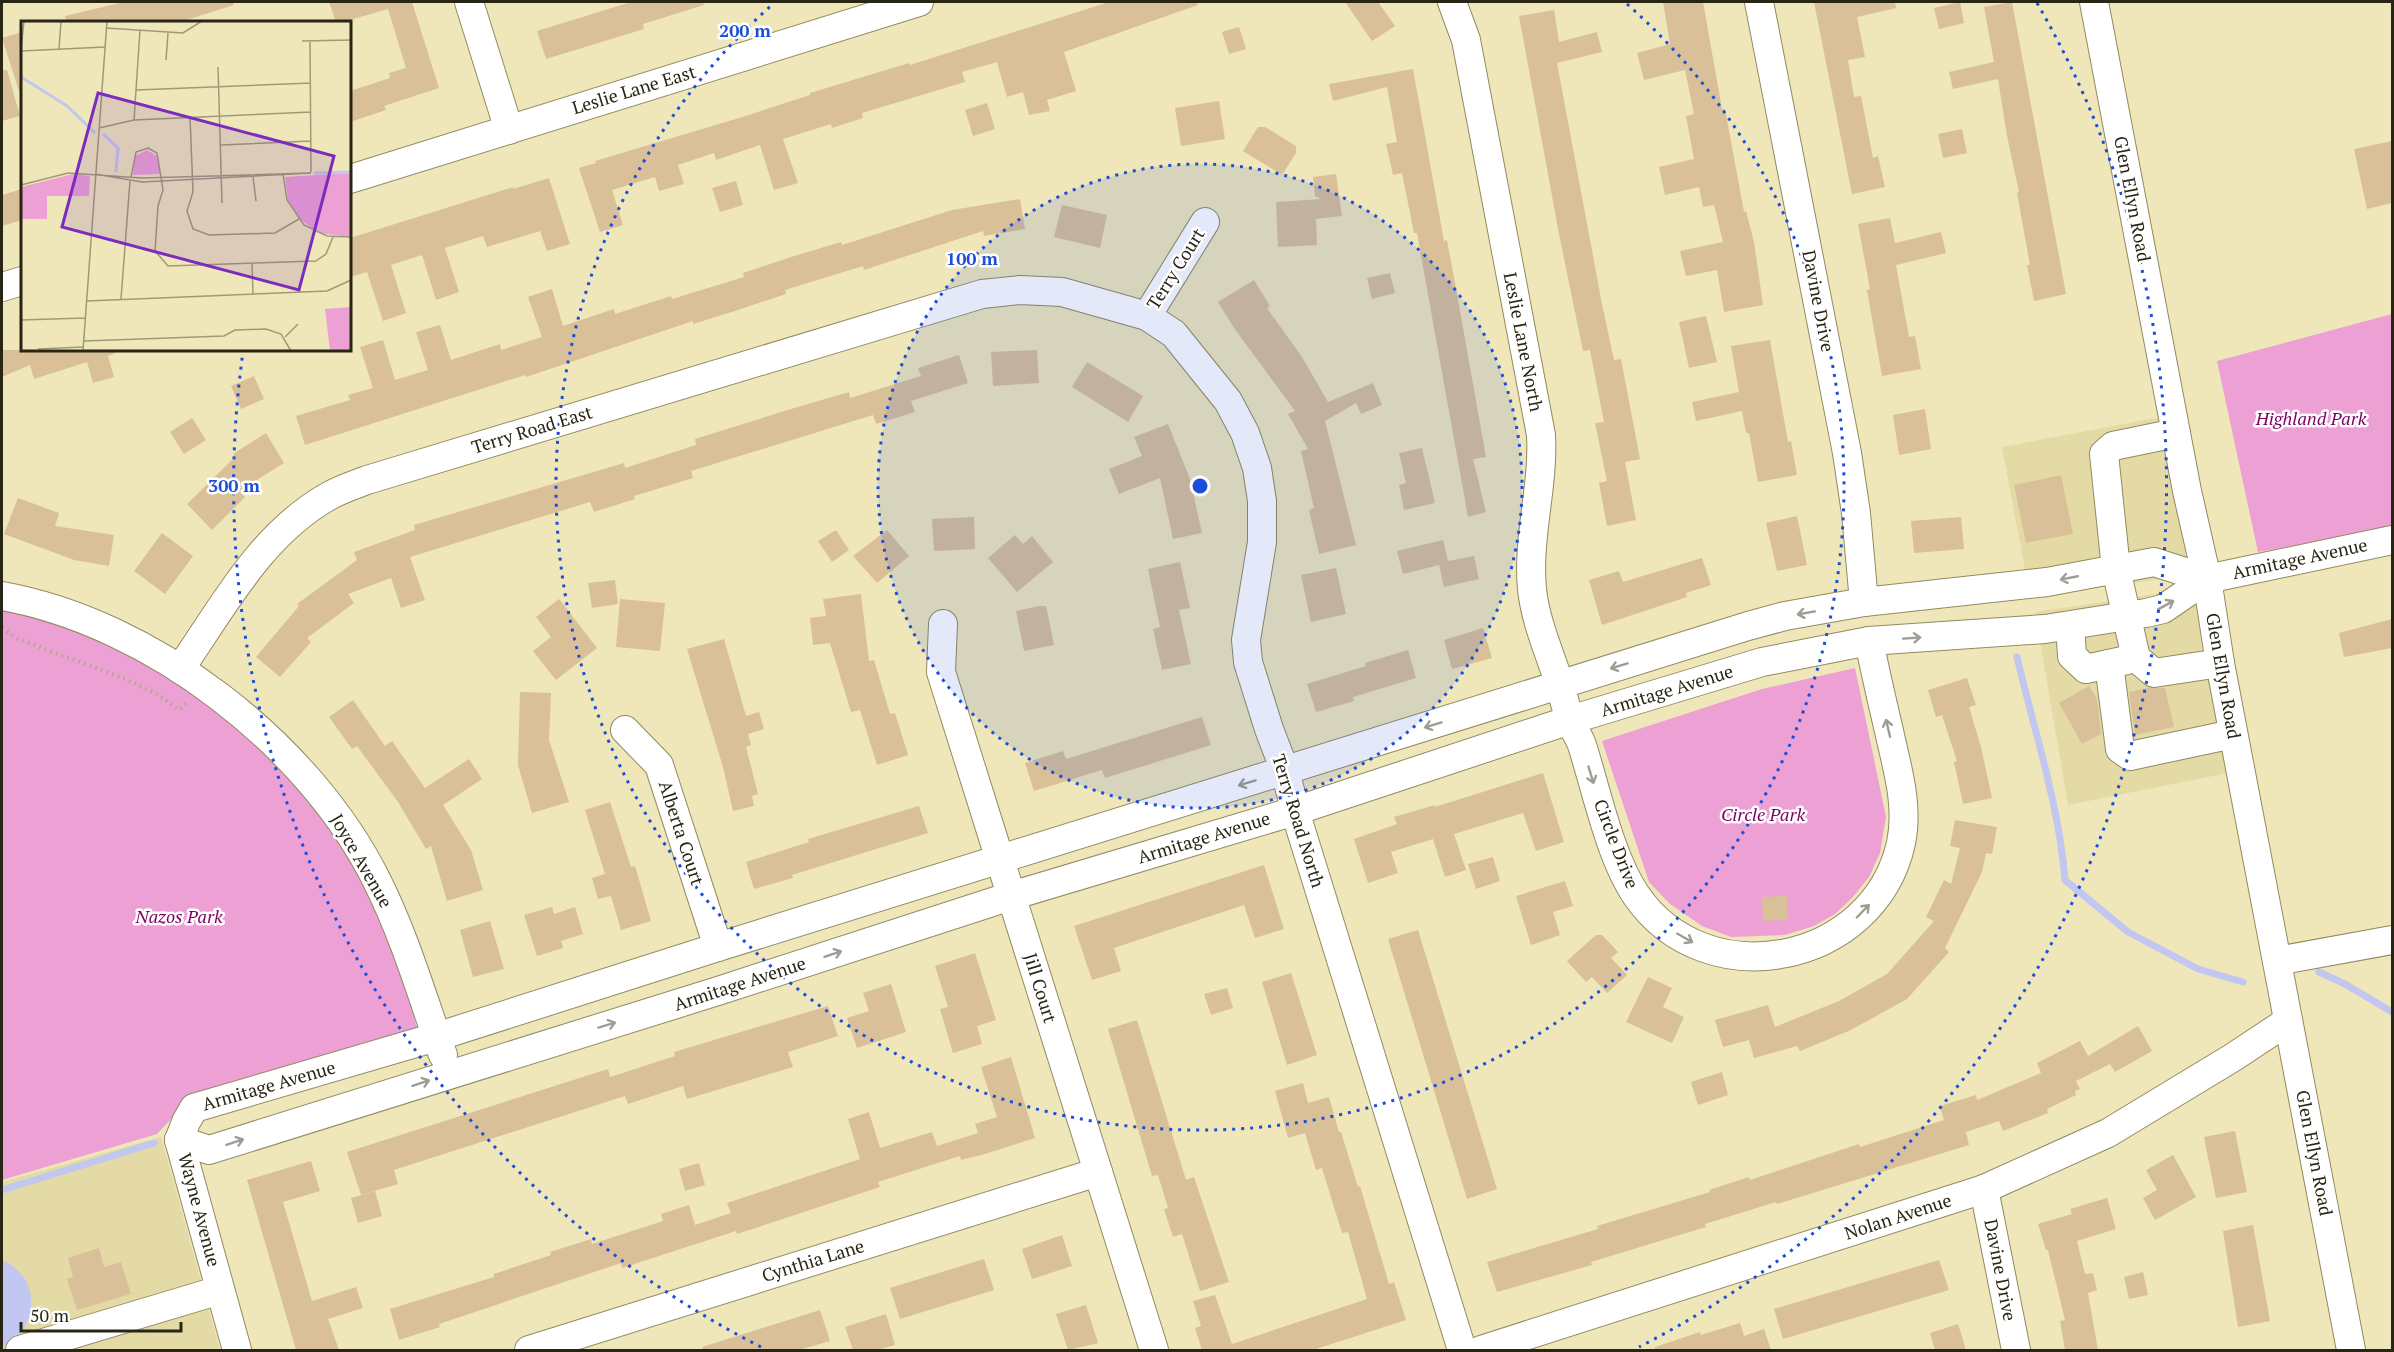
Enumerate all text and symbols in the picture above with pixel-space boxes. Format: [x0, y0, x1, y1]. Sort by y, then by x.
text: 200 m [719, 18, 771, 42]
inset map [21, 21, 351, 351]
street label: Leslie Lane East [569, 59, 699, 119]
street label: Glen Ellyn Road [2109, 134, 2157, 264]
street label: Terry Court [1141, 223, 1210, 314]
text: 100 m [946, 246, 998, 270]
street label: Davine Drive [1797, 248, 1841, 354]
street label: Leslie Lane North [1499, 270, 1549, 414]
street label: Terry Road East [468, 399, 595, 459]
park label: Highland Park [2255, 406, 2367, 430]
text: 300 m [208, 473, 260, 497]
centre of rings [1190, 476, 1210, 496]
street label: Armitage Avenue [2230, 532, 2369, 584]
one-way arrow [2059, 573, 2079, 584]
one-way arrow [2157, 599, 2175, 610]
one-way arrow [1797, 607, 1817, 618]
street label: Glen Ellyn Road [2201, 611, 2247, 741]
one-way arrow [1901, 632, 1921, 643]
street label: Armitage Avenue [1597, 658, 1736, 722]
one-way arrow [1610, 661, 1629, 672]
one-way arrow [1882, 719, 1894, 738]
one-way arrow [1424, 720, 1443, 731]
street label: Terry Road North [1267, 751, 1331, 891]
one-way arrow [1586, 765, 1597, 784]
street label: Alberta Court [654, 777, 710, 888]
one-way arrow [1238, 778, 1257, 789]
street label: Circle Drive [1589, 795, 1645, 892]
park label: Circle Park [1721, 802, 1805, 826]
street label: Armitage Avenue [1134, 805, 1273, 869]
street label: Joyce Avenue [325, 809, 398, 912]
one-way arrow [1856, 903, 1870, 918]
park label: Nazos Park [134, 904, 223, 928]
one-way arrow [1676, 933, 1693, 945]
one-way arrow [823, 948, 842, 959]
street label: Armitage Avenue [671, 950, 809, 1016]
street label: Jill Court [1019, 950, 1063, 1026]
one-way arrow [597, 1019, 616, 1030]
street label: Armitage Avenue [199, 1055, 338, 1116]
one-way arrow [411, 1077, 430, 1088]
street label: Glen Ellyn Road [2291, 1088, 2339, 1218]
one-way arrow [225, 1136, 244, 1147]
street label: Wayne Avenue [173, 1150, 227, 1269]
street label: Nolan Avenue [1841, 1187, 1954, 1245]
street label: Davine Drive [1979, 1217, 2023, 1323]
street label: Cynthia Lane [759, 1233, 867, 1287]
scale bar [21, 1295, 182, 1333]
text: 50 m [30, 1303, 70, 1327]

